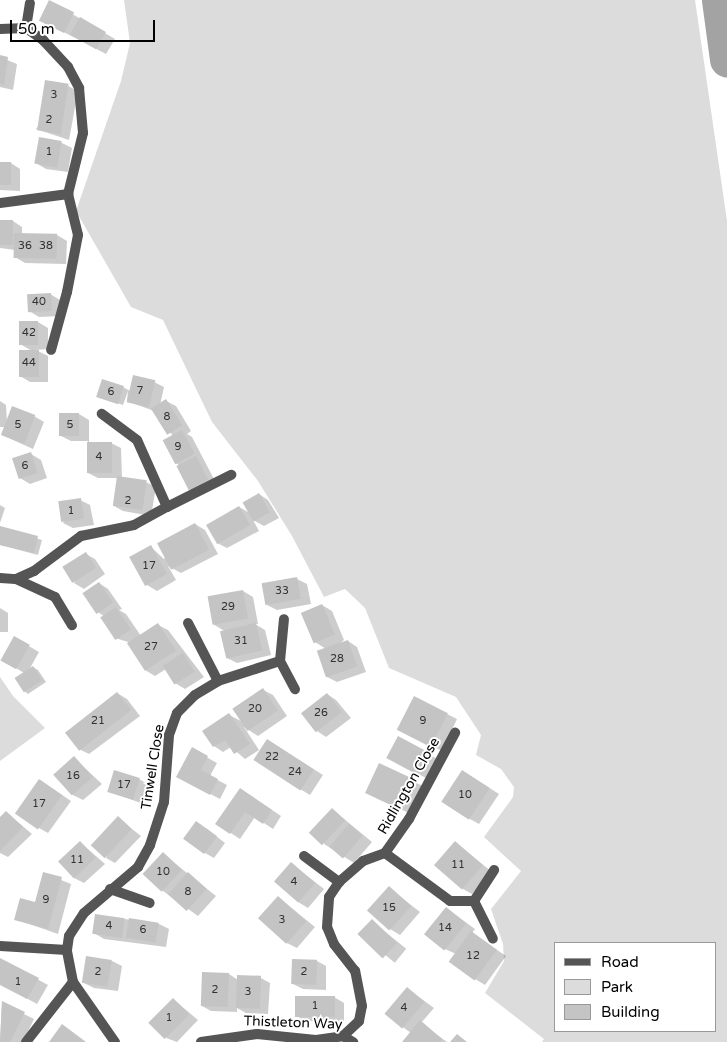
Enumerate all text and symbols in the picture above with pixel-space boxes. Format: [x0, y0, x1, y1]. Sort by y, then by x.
scale bar [12, 10, 158, 42]
text: 50 m [18, 20, 55, 38]
house number: 3 [51, 88, 57, 102]
house number: 2 [46, 113, 52, 127]
house number: 1 [46, 145, 52, 159]
house number: 36 [18, 239, 32, 253]
house number: 38 [39, 239, 53, 253]
house number: 40 [32, 295, 46, 309]
house number: 42 [22, 326, 36, 340]
house number: 44 [22, 356, 36, 370]
house number: 7 [137, 384, 143, 398]
house number: 6 [108, 385, 114, 399]
house number: 8 [164, 410, 170, 424]
house number: 5 [15, 418, 21, 432]
house number: 5 [67, 418, 73, 432]
house number: 9 [175, 440, 181, 454]
house number: 4 [96, 450, 102, 464]
house number: 6 [22, 459, 28, 473]
house number: 2 [125, 494, 131, 508]
house number: 1 [68, 504, 74, 518]
house number: 17 [142, 559, 156, 573]
house number: 33 [275, 584, 289, 598]
house number: 29 [221, 600, 235, 614]
house number: 31 [234, 634, 248, 648]
house number: 27 [144, 640, 158, 654]
house number: 28 [330, 652, 344, 666]
house number: 20 [248, 702, 262, 716]
house number: 26 [314, 706, 328, 720]
house number: 21 [91, 714, 105, 728]
house number: 9 [420, 714, 426, 728]
street label: Tinwell Close [138, 723, 168, 811]
street label: Ridlington Close [374, 735, 444, 837]
house number: 22 [265, 750, 279, 764]
house number: 24 [288, 765, 302, 779]
house number: 16 [66, 769, 80, 783]
house number: 17 [117, 778, 131, 792]
house number: 10 [458, 788, 472, 802]
house number: 17 [32, 797, 46, 811]
house number: 11 [70, 853, 84, 867]
house number: 11 [451, 858, 465, 872]
house number: 10 [156, 865, 170, 879]
house number: 4 [291, 875, 297, 889]
house number: 8 [185, 885, 191, 899]
house number: 9 [43, 893, 49, 907]
house number: 15 [382, 901, 396, 915]
house number: 3 [279, 913, 285, 927]
house number: 4 [106, 919, 112, 933]
house number: 14 [438, 921, 452, 935]
house number: 6 [140, 923, 146, 937]
legend [554, 942, 717, 1032]
house number: 12 [466, 949, 480, 963]
text: Road [601, 953, 639, 971]
house number: 2 [95, 965, 101, 979]
house number: 2 [301, 965, 307, 979]
house number: 1 [15, 975, 21, 989]
text: Park [601, 978, 633, 996]
house number: 2 [212, 983, 218, 997]
house number: 3 [245, 985, 251, 999]
house number: 1 [312, 999, 318, 1013]
house number: 4 [401, 1001, 407, 1015]
text: Building [601, 1003, 660, 1021]
house number: 1 [166, 1011, 172, 1025]
street label: Thistleton Way [243, 1013, 343, 1033]

